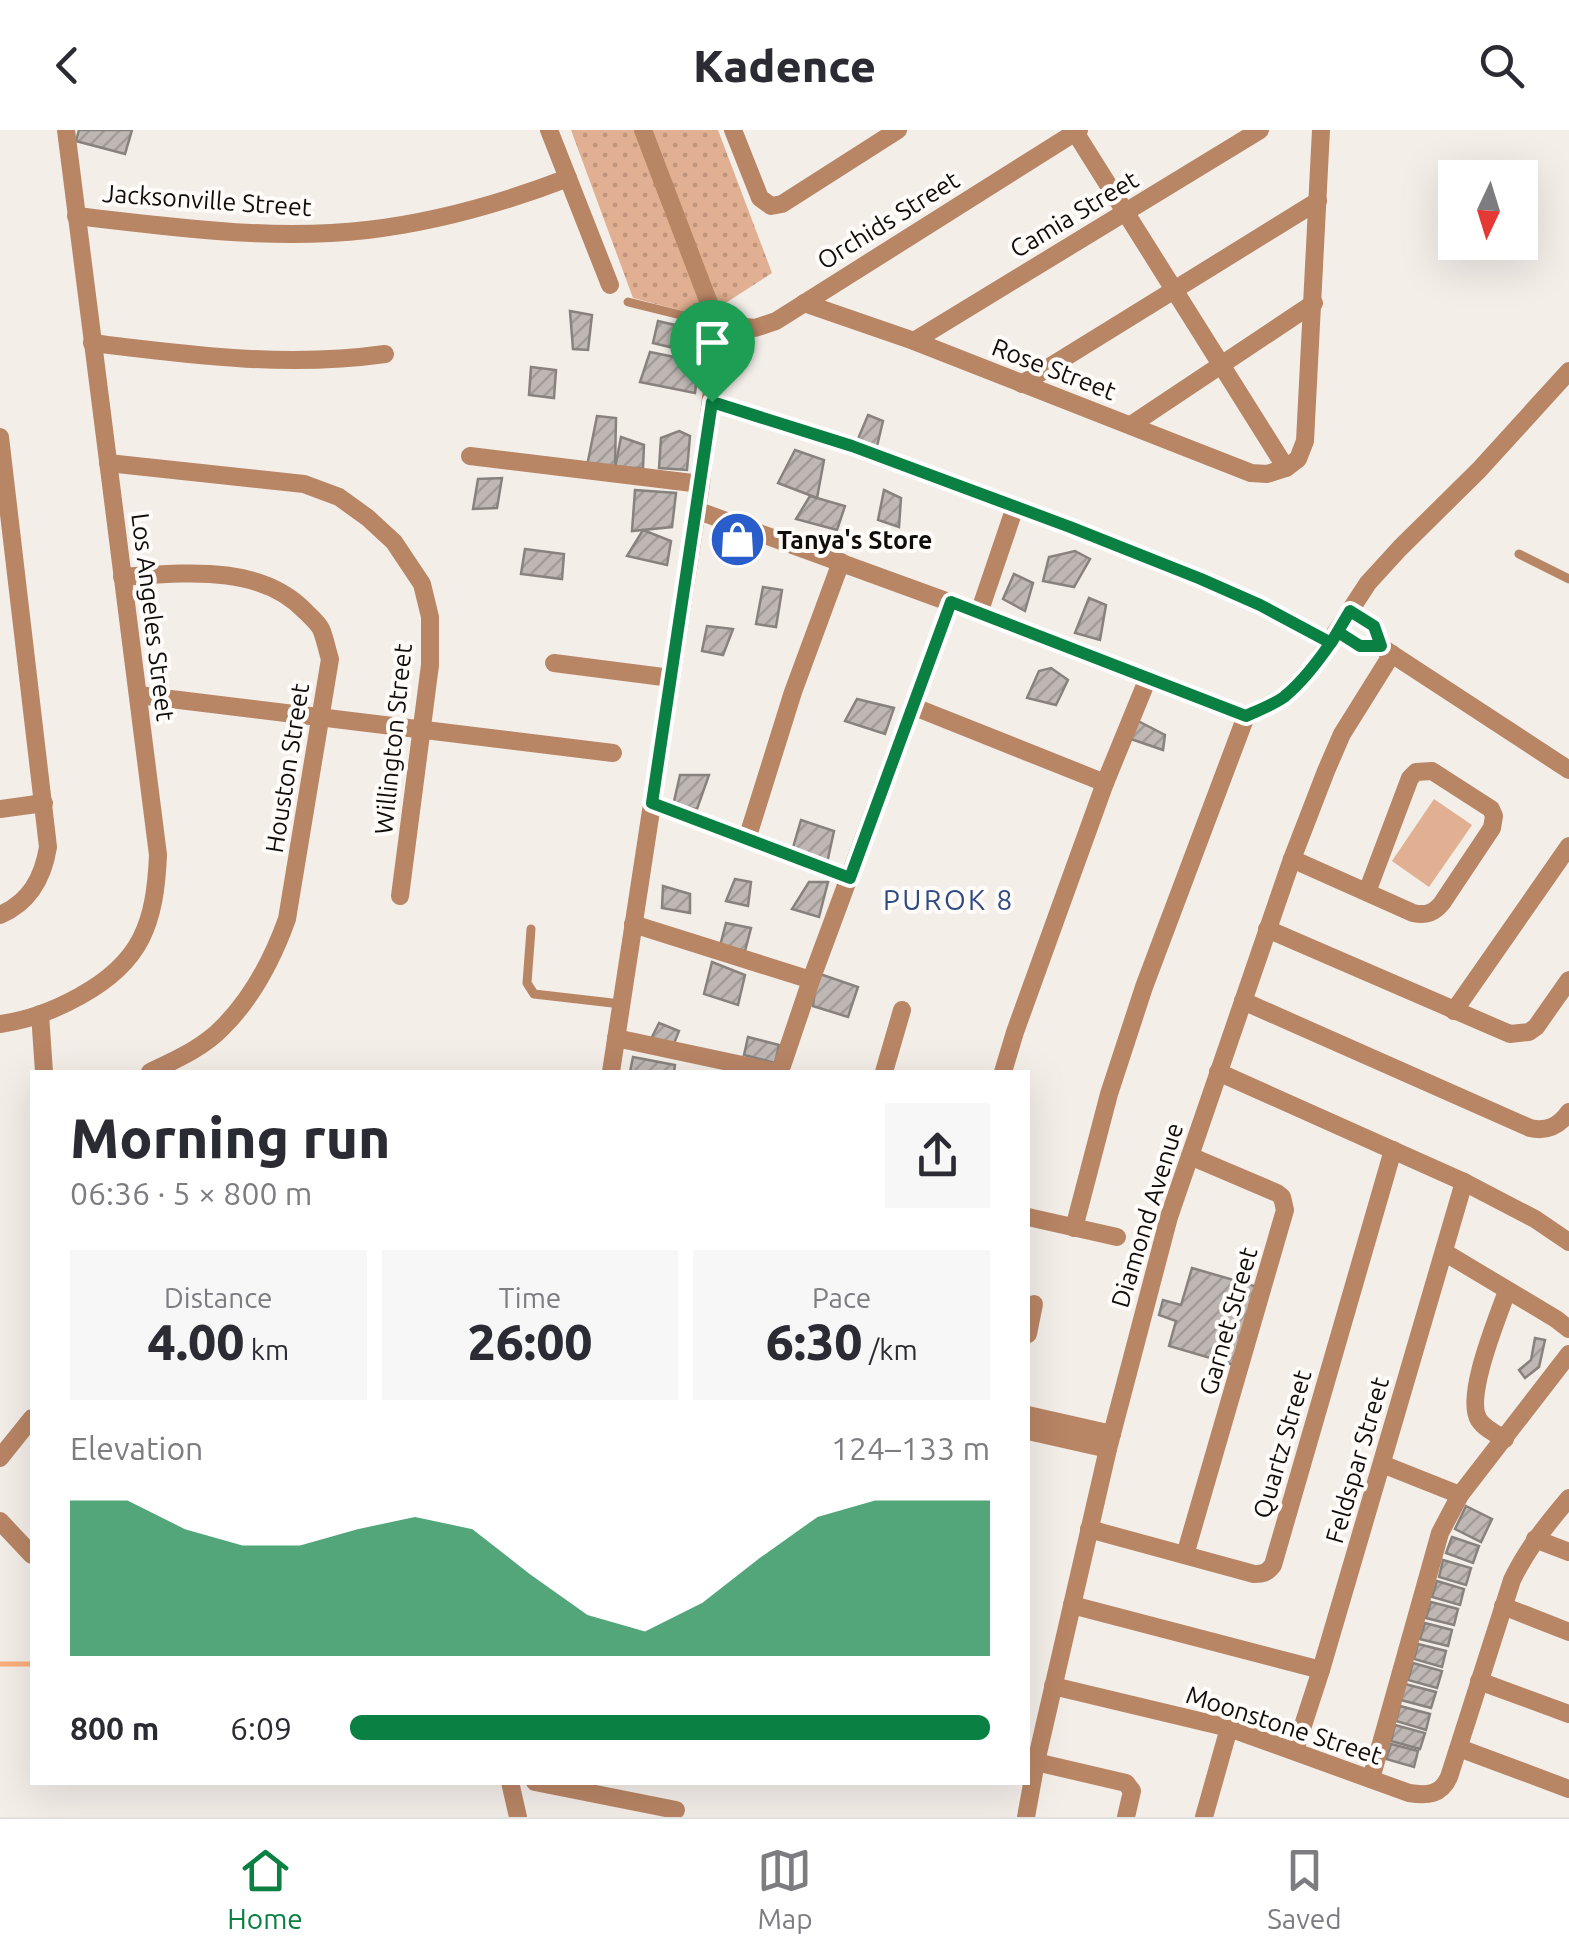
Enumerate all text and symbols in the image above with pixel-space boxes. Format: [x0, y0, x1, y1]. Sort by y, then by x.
icon: back [40, 38, 95, 93]
icon: search [1474, 38, 1529, 93]
text: Kadence [693, 40, 876, 91]
north arrow [1438, 160, 1538, 260]
map controls [1438, 160, 1538, 260]
street label: Orchids Street [812, 165, 964, 275]
street label: Camia Street [1005, 165, 1143, 263]
street label: Jacksonville Street [101, 179, 313, 221]
pin [670, 300, 755, 403]
icon: arrive [685, 315, 740, 370]
street label: Rose Street [988, 333, 1120, 405]
shop icon: Tanya's Store [708, 510, 768, 570]
street label: Los Angeles Street [126, 511, 180, 723]
place label: Tanya's Store [777, 526, 932, 554]
street label: Willington Street [369, 642, 417, 836]
street label: Houston Street [260, 681, 314, 855]
district label: PUROK 8 [883, 884, 1015, 915]
button: share [885, 1103, 990, 1208]
text: Morning run [70, 1107, 391, 1168]
street label: Diamond Avenue [1106, 1119, 1188, 1311]
text: 06:36 · 5 × 800 m [70, 1175, 312, 1211]
street label: Garnet Street [1194, 1244, 1262, 1398]
text: Distance [164, 1282, 273, 1313]
text: Time [499, 1282, 561, 1313]
text: Pace [812, 1282, 871, 1313]
text: 4.00 [148, 1313, 244, 1369]
text: 26:00 [467, 1313, 593, 1369]
text: 6:30 [766, 1313, 863, 1369]
text: km [244, 1334, 289, 1365]
text: /km [863, 1334, 918, 1365]
street label: Quartz Street [1247, 1367, 1317, 1521]
street label: Feldspar Street [1320, 1374, 1394, 1546]
text: Elevation [70, 1430, 203, 1466]
text: 124–133 m [831, 1430, 990, 1466]
street label: Moonstone Street [1183, 1680, 1386, 1770]
text: 800 m [70, 1710, 159, 1746]
text: 6:09 [230, 1710, 292, 1746]
tab: Home [227, 1843, 303, 1934]
tab: Map [757, 1843, 813, 1934]
tab: Saved [1267, 1843, 1342, 1934]

